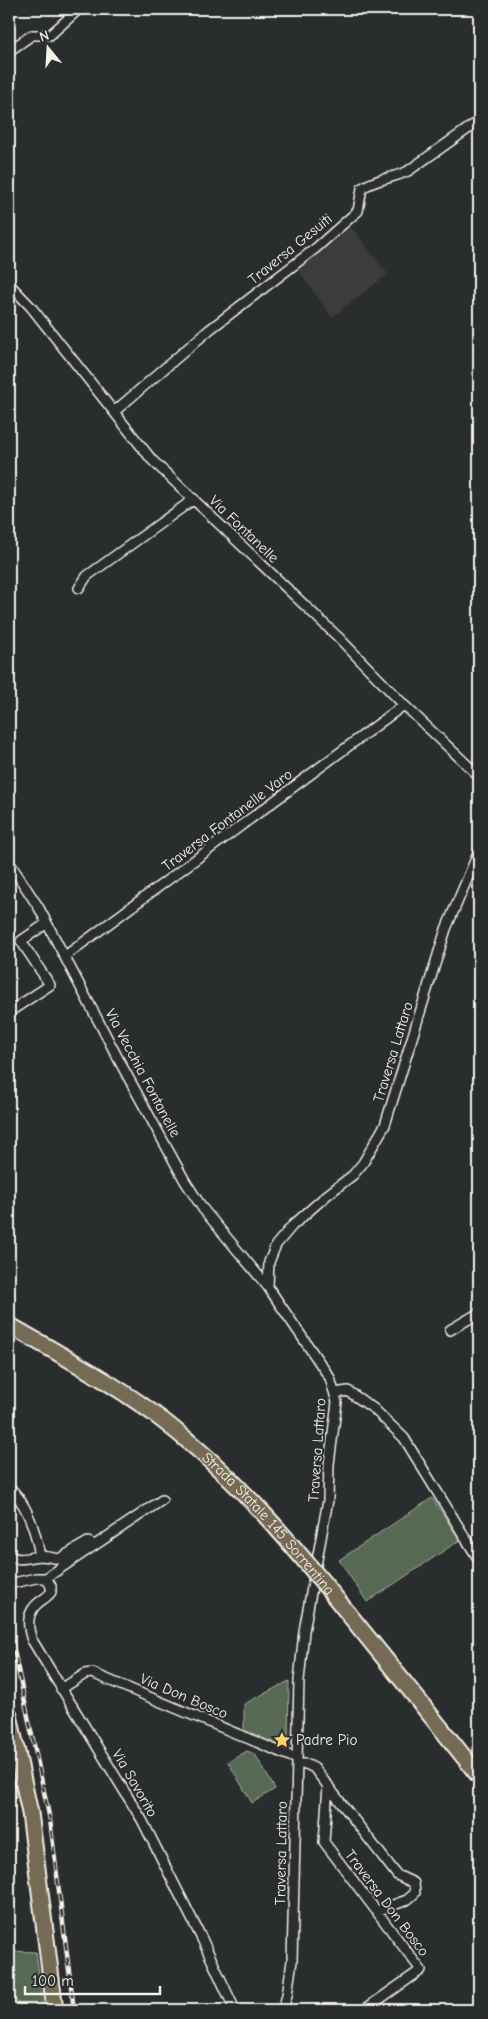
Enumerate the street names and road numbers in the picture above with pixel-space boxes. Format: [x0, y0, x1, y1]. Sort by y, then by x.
street label: Traversa Gesuiti [244, 210, 336, 288]
street label: Via Fontanelle [205, 491, 283, 567]
street label: Traversa Fontanelle Varo [158, 765, 296, 875]
street label: Traversa Lattaro [369, 1000, 417, 1104]
street label: Via Vecchia Fontanelle [101, 1006, 185, 1141]
street label: Traversa Lattaro [304, 1397, 330, 1503]
street label: Strada Statale 145 Sorrentina [198, 1448, 338, 1598]
street label: Via Don Bosco [138, 1669, 231, 1723]
street label: Via Savorito [108, 1746, 162, 1820]
street label: Traversa Lattaro [271, 1801, 291, 1905]
street label: Traversa Don Bosco [341, 1846, 433, 1960]

